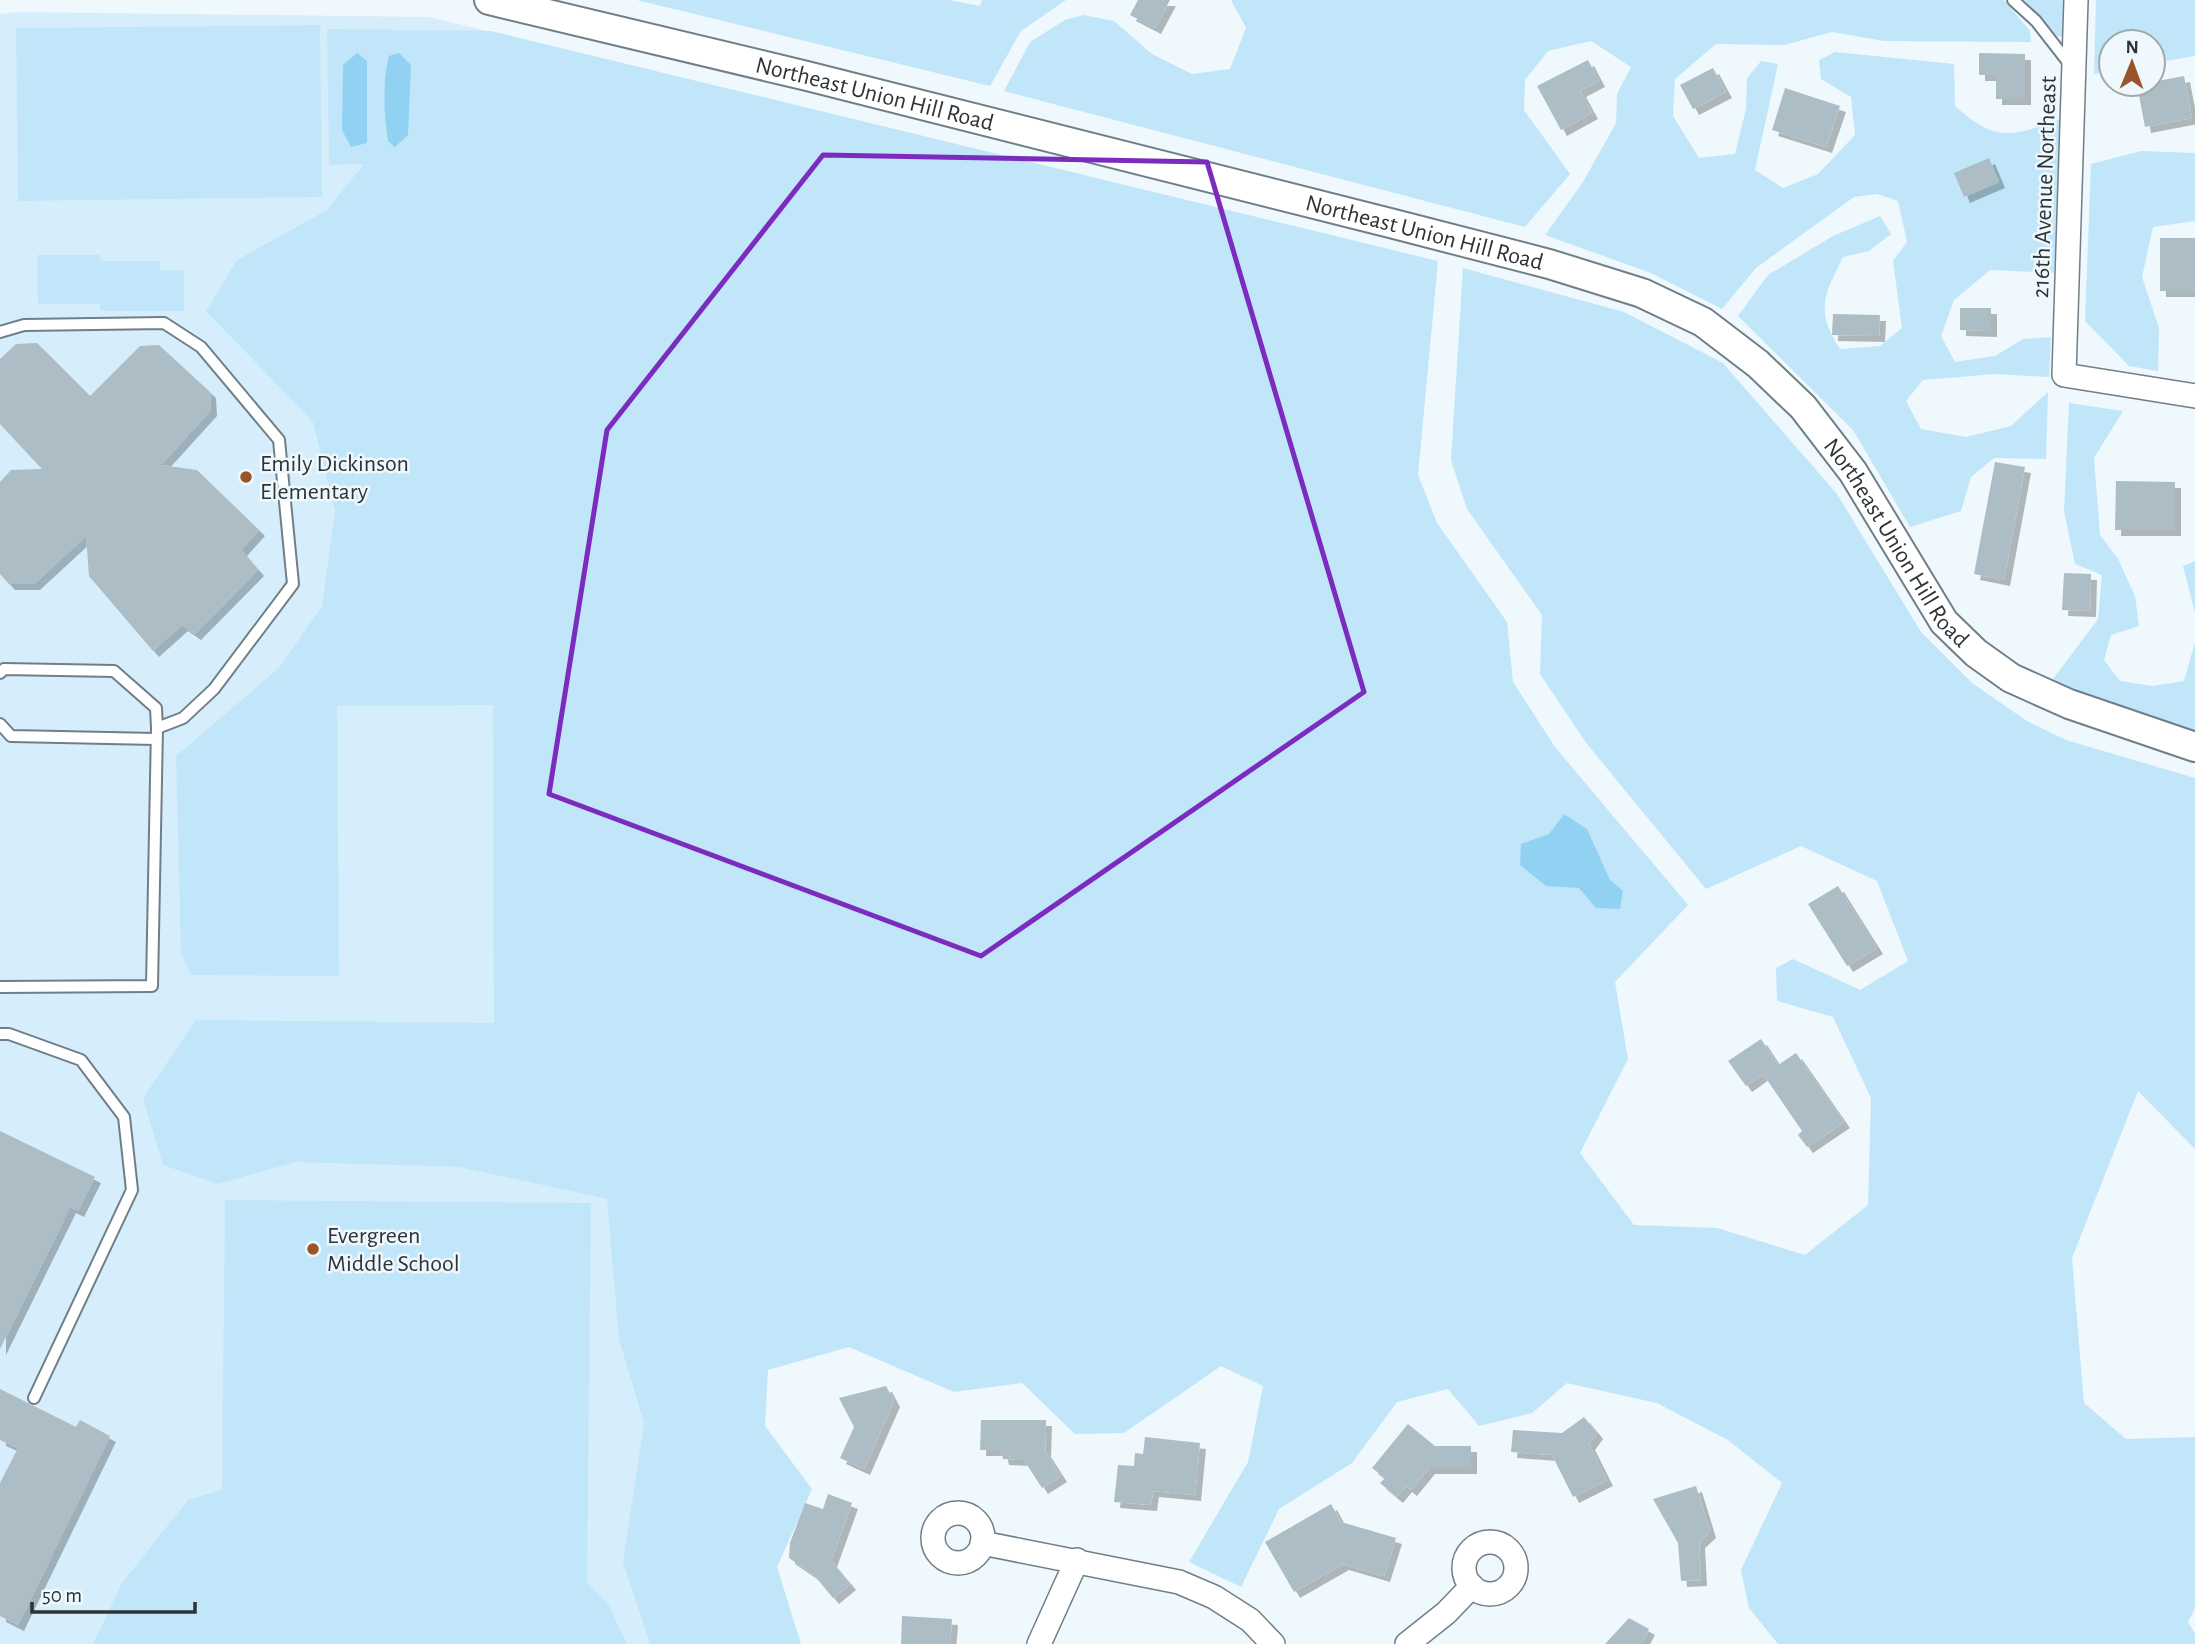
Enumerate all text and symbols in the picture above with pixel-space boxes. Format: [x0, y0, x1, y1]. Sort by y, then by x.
north arrow [2097, 28, 2167, 98]
text: N [2125, 38, 2139, 57]
street label: Northeast Union Hill Road [753, 53, 996, 136]
street label: 216th Avenue Northeast [2029, 75, 2061, 299]
street label: Northeast Union Hill Road [1303, 191, 1546, 275]
street label: Northeast Union Hill Road [1819, 434, 1973, 652]
place label: Emily Dickinson Elementary [260, 452, 409, 504]
marker: Emily Dickinson Elementary [238, 469, 254, 485]
place label: Evergreen Middle School [327, 1224, 460, 1276]
marker: Evergreen Middle School [305, 1241, 321, 1257]
scale bar [32, 1570, 194, 1614]
text: 50 m [42, 1585, 82, 1606]

